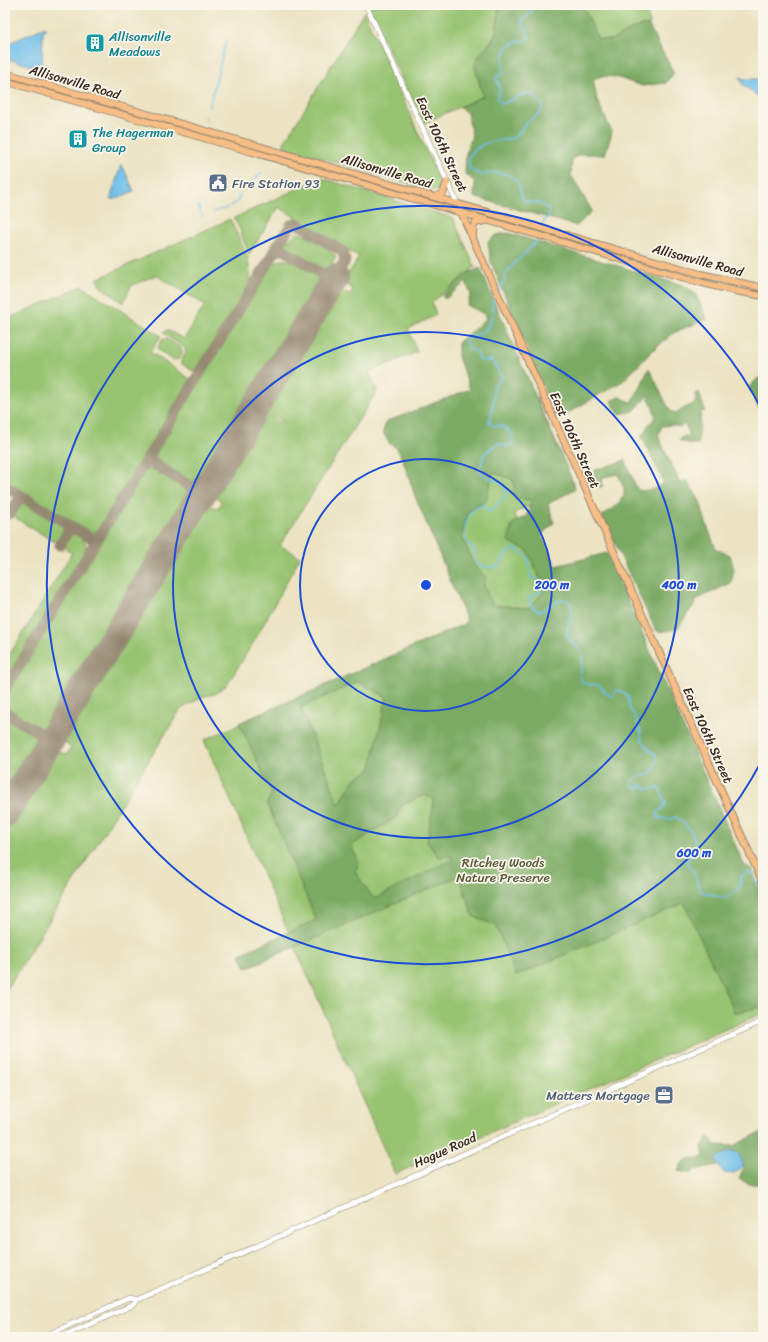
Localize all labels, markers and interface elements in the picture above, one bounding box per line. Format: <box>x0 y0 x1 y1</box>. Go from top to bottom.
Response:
place label: Allisonville Meadows <box>108 25 172 63</box>
building icon: Allisonville Meadows <box>84 32 106 54</box>
street label: Allisonville Road <box>26 58 124 106</box>
street label: East 106th Street <box>410 92 474 196</box>
place label: The Hagerman Group <box>92 121 174 159</box>
building icon: The Hagerman Group <box>67 128 89 150</box>
street label: Allisonville Road <box>338 147 436 195</box>
public building icon: Fire Station 93 <box>207 172 229 194</box>
place label: Fire Station 93 <box>232 172 319 195</box>
street label: Allisonville Road <box>649 237 747 283</box>
street label: East 106th Street <box>543 388 607 492</box>
text: 200 m <box>534 574 570 596</box>
text: 400 m <box>660 574 697 596</box>
centre of rings <box>419 578 433 592</box>
street label: East 106th Street <box>676 683 740 787</box>
text: 600 m <box>676 842 712 864</box>
park label: Ritchey Woods Nature Preserve <box>456 851 550 889</box>
place label: Matters Mortgage <box>546 1084 650 1107</box>
office icon: Matters Mortgage <box>653 1084 675 1106</box>
street label: Hague Road <box>410 1125 481 1174</box>

